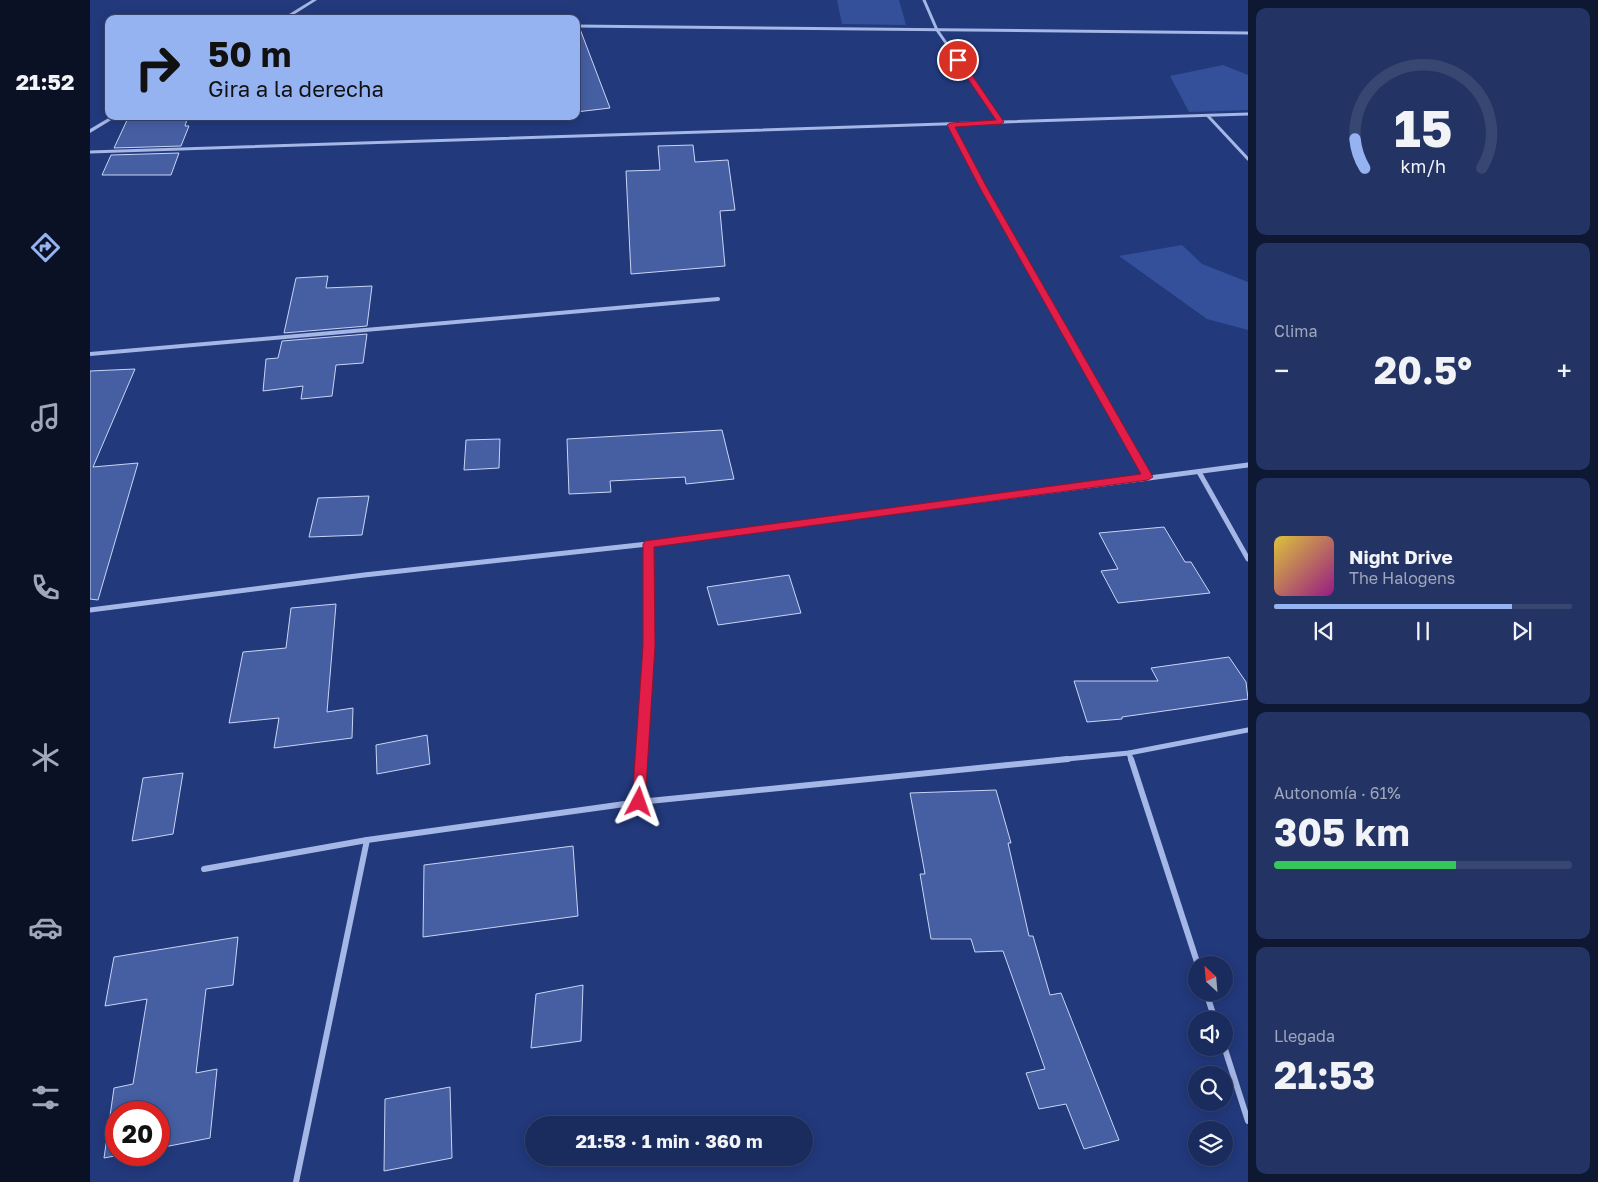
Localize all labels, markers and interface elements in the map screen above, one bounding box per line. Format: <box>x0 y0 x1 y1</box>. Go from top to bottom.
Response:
text: 50 m <box>208 33 291 75</box>
icon: right <box>125 35 190 100</box>
pin <box>937 39 979 81</box>
icon: arrive <box>944 46 972 74</box>
text: 21:52 <box>16 68 74 95</box>
text: Gira a la derecha <box>208 75 384 102</box>
text: 15 <box>1394 96 1452 158</box>
text: km/h <box>1400 155 1446 177</box>
icon: directions <box>28 230 63 265</box>
text: Clima <box>1274 321 1318 341</box>
text: 20.5° <box>1374 347 1472 392</box>
text: − <box>1274 354 1289 387</box>
text: + <box>1557 354 1572 387</box>
icon: music <box>28 400 63 435</box>
text: Night Drive <box>1349 545 1453 568</box>
text: The Halogens <box>1349 568 1455 588</box>
icon: phone <box>28 570 63 605</box>
icon: previous <box>1310 617 1338 645</box>
icon: pause <box>1409 617 1437 645</box>
icon: next <box>1508 617 1536 645</box>
icon: climate <box>28 740 63 775</box>
position arrow <box>612 775 664 827</box>
text: Autonomía · 61% <box>1274 783 1401 803</box>
text: 305 km <box>1274 809 1410 854</box>
icon: car <box>28 910 63 945</box>
north arrow <box>1188 956 1232 1001</box>
map controls <box>1188 956 1233 1166</box>
button: sound <box>1188 1011 1233 1056</box>
text: Llegada <box>1274 1026 1335 1046</box>
text: 21:53 <box>1274 1052 1375 1097</box>
button: search <box>1188 1066 1233 1111</box>
icon: filters <box>28 1080 63 1115</box>
speed limit sign: 20 <box>105 1101 170 1166</box>
button: layers <box>1188 1121 1233 1166</box>
text: 21:53 · 1 min · 360 m <box>575 1129 763 1152</box>

